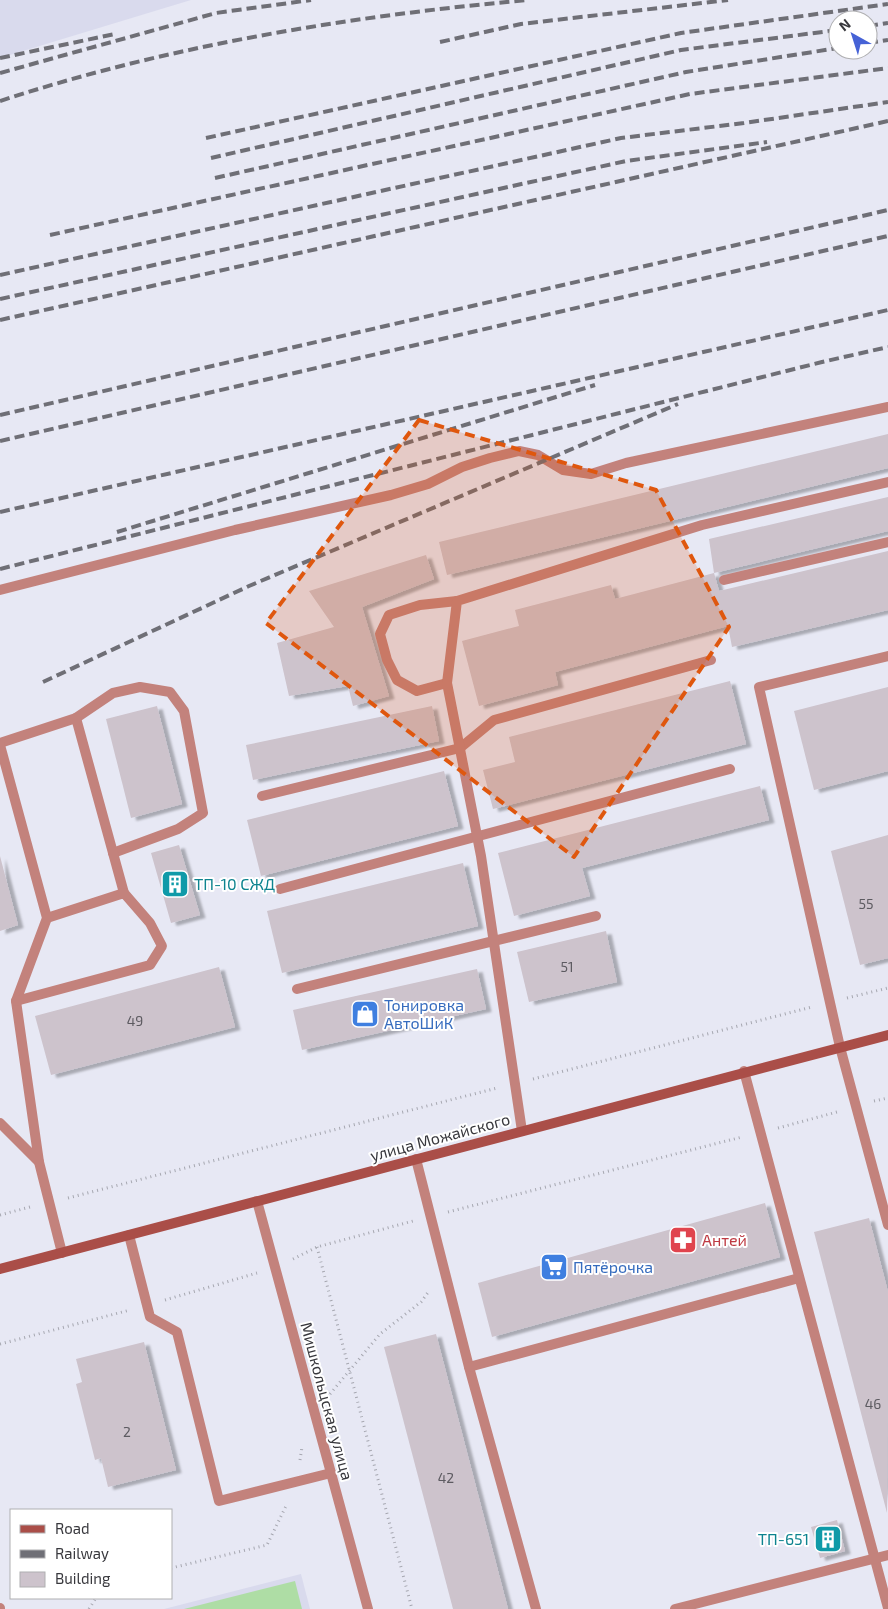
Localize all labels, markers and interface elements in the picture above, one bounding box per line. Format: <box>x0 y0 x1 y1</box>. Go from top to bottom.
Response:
north arrow <box>828 10 878 60</box>
text: N <box>835 15 854 34</box>
building icon: ТП-10 СЖД <box>160 869 190 899</box>
place label: ТП-10 СЖД <box>194 874 275 893</box>
house number: 55 <box>858 895 874 912</box>
house number: 51 <box>560 958 574 975</box>
place label: Тонировка АвтоШиК <box>384 995 464 1032</box>
shop icon: Тонировка АвтоШиК <box>350 999 380 1029</box>
house number: 49 <box>127 1012 143 1029</box>
street label: улица Можайского <box>368 1109 512 1165</box>
pharmacy icon: Антей <box>668 1225 698 1255</box>
place label: Антей <box>702 1230 747 1249</box>
supermarket icon: Пятёрочка <box>539 1252 569 1282</box>
place label: Пятёрочка <box>573 1257 653 1276</box>
street label: Мишкольцская улица <box>296 1320 358 1482</box>
house number: 46 <box>865 1395 881 1412</box>
house number: 2 <box>123 1423 131 1440</box>
house number: 42 <box>438 1469 454 1486</box>
legend <box>10 1509 172 1599</box>
text: Road <box>55 1519 90 1537</box>
building icon: ТП-651 <box>813 1524 843 1554</box>
place label: ТП-651 <box>758 1529 809 1548</box>
text: Railway <box>55 1544 109 1562</box>
text: Building <box>55 1569 111 1587</box>

